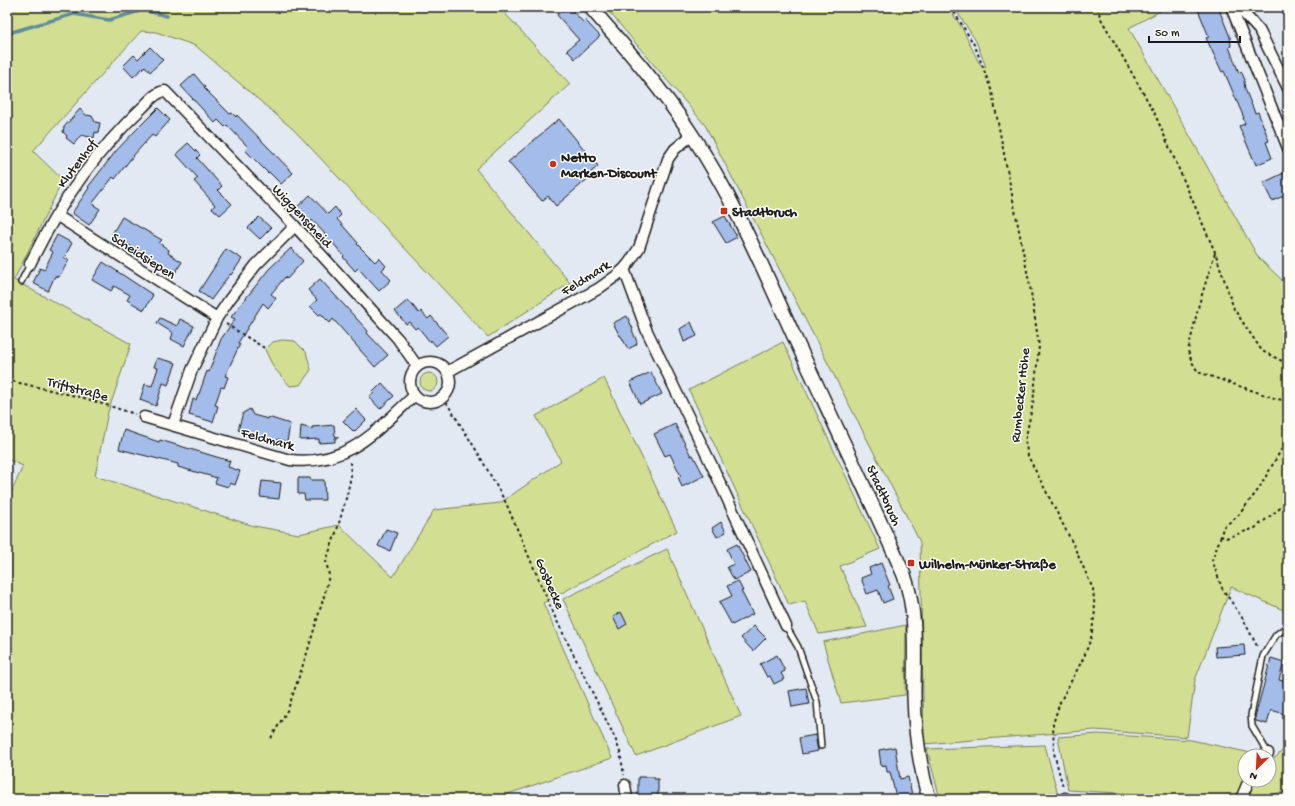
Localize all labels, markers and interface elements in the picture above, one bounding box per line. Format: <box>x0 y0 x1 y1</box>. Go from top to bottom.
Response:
scale bar <box>1149 18 1240 44</box>
text: 50 m <box>1155 27 1180 41</box>
street label: Klutenhof <box>54 136 103 192</box>
place label: Netto Marken-Discount <box>561 150 658 183</box>
marker: Netto Marken-Discount <box>548 159 558 169</box>
street label: Wiggenscheid <box>267 181 336 253</box>
place label: Stadtbruch <box>732 205 798 222</box>
marker: Stadtbruch <box>719 206 729 216</box>
street label: Scheidsiepen <box>107 230 178 284</box>
street label: Feldmark <box>558 257 615 301</box>
street label: Rumbecker Höhe <box>1008 346 1035 443</box>
street label: Triftstraße <box>44 374 111 407</box>
street label: Feldmark <box>238 425 298 456</box>
street label: Stadtbruch <box>861 463 904 530</box>
street label: Gosbecke <box>530 556 568 613</box>
place label: Wilhelm-Münker-Straße <box>918 557 1056 574</box>
marker: Wilhelm-Münker-Straße <box>906 558 916 568</box>
north arrow <box>1237 748 1277 788</box>
text: N <box>1248 768 1259 782</box>

